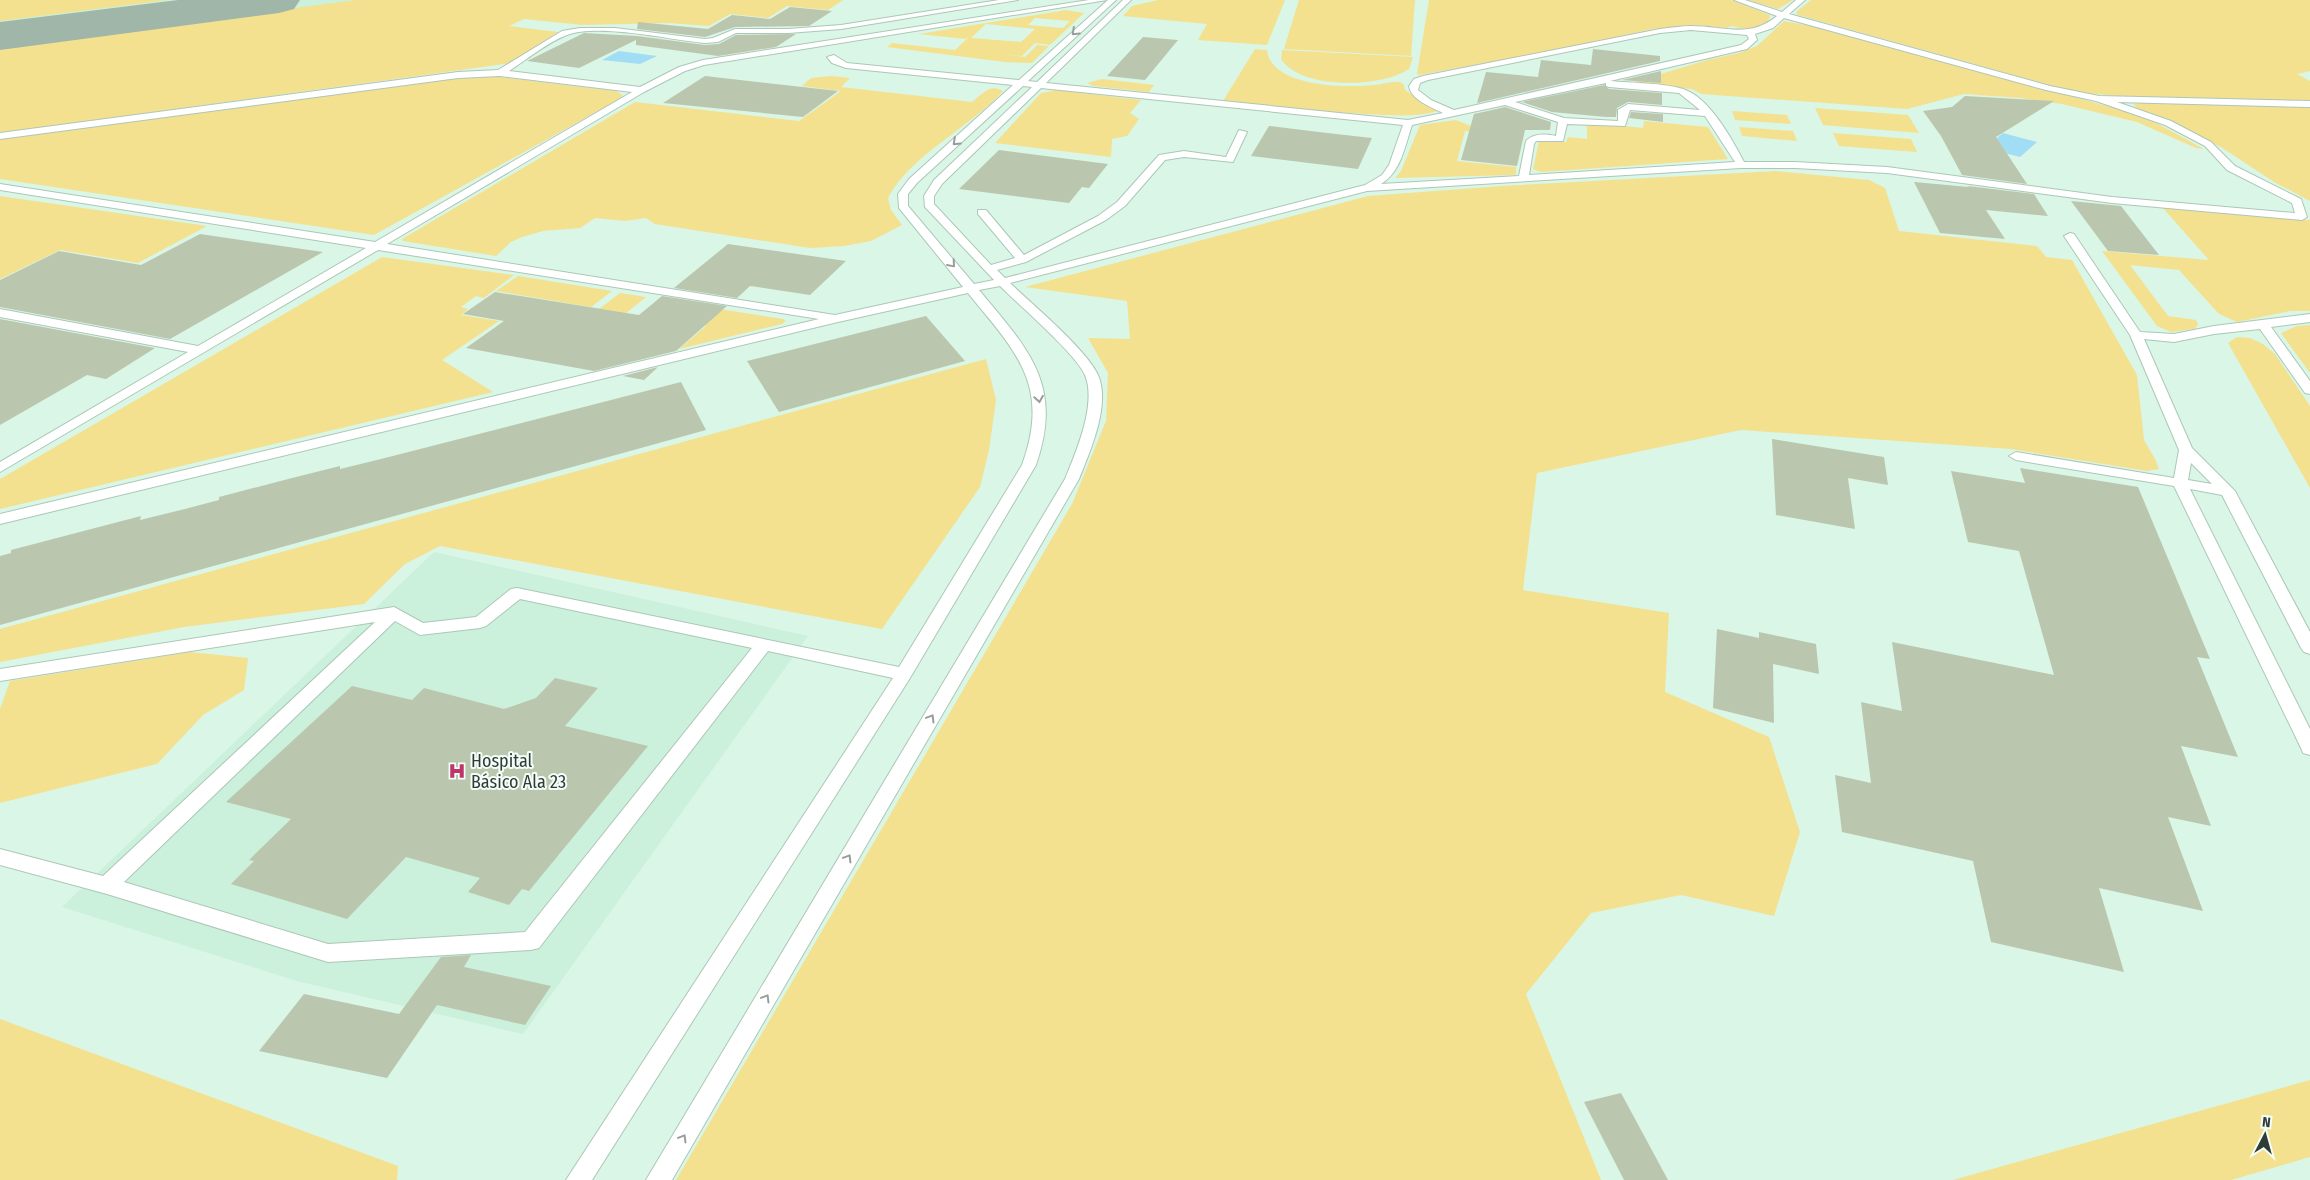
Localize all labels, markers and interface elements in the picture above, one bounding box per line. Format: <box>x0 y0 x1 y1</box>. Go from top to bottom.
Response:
one-way arrow <box>1072 26 1081 35</box>
one-way arrow <box>952 136 961 145</box>
one-way arrow <box>946 259 955 268</box>
one-way arrow <box>1034 394 1044 403</box>
one-way arrow <box>924 715 934 724</box>
place label: Hospital Básico Ala 23 <box>471 750 566 793</box>
hospital icon: Hospital Básico Ala 23 <box>447 761 467 781</box>
one-way arrow <box>842 855 852 864</box>
one-way arrow <box>759 995 769 1004</box>
north arrow <box>2240 1110 2290 1160</box>
text: N <box>2261 1114 2271 1131</box>
one-way arrow <box>677 1134 687 1143</box>

